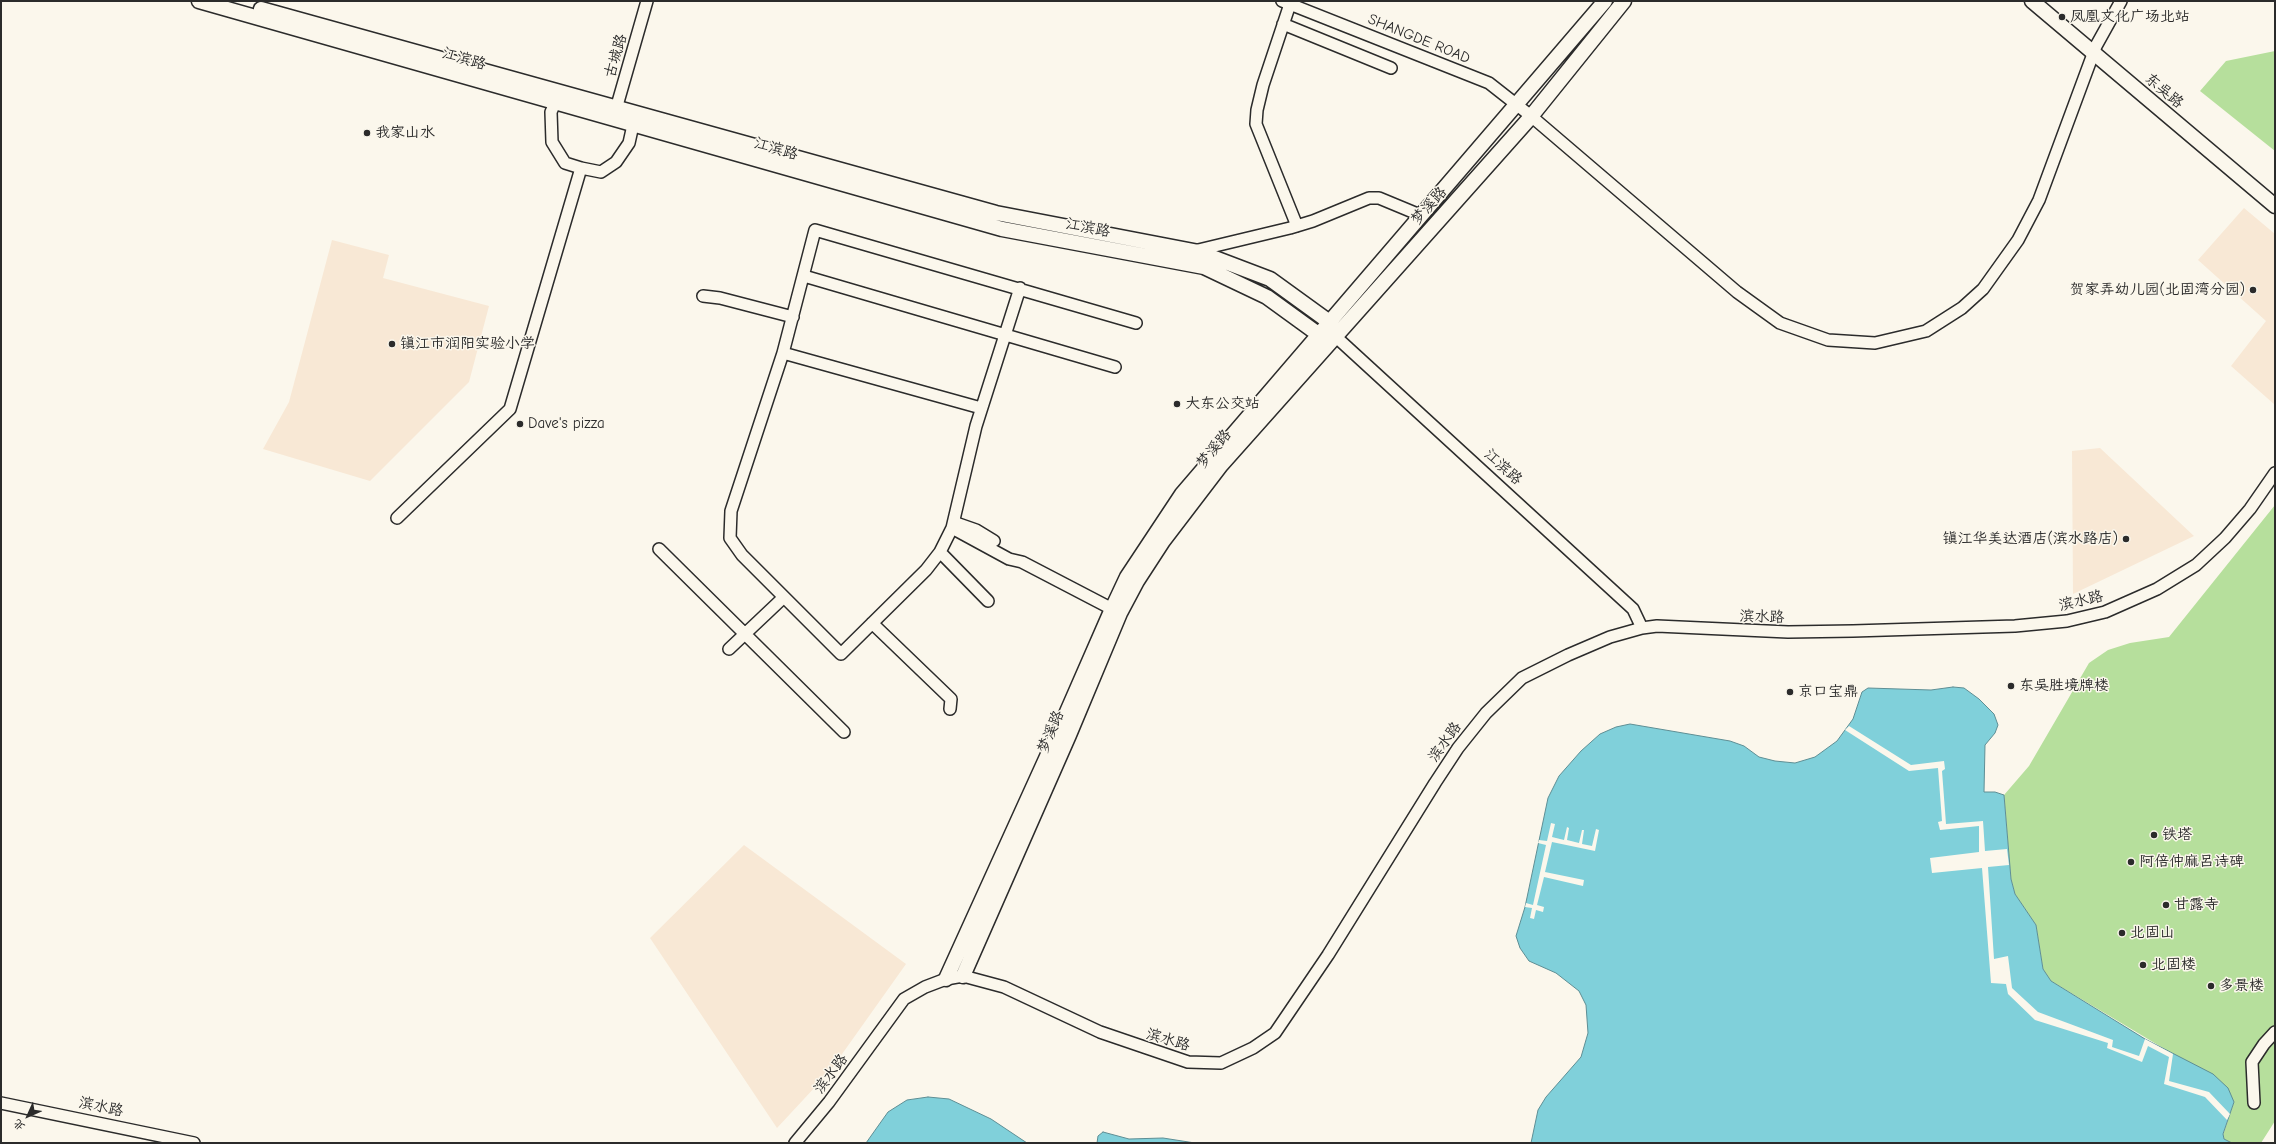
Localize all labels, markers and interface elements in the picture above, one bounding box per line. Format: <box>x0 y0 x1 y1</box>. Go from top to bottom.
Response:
place label: 凤凰文化广场北站 <box>2070 8 2190 26</box>
street label: SHANGDE ROAD <box>1365 10 1473 68</box>
marker: 凤凰文化广场北站 <box>2057 12 2067 22</box>
street label: 古城路 <box>601 32 631 80</box>
street label: 江滨路 <box>440 44 488 74</box>
street label: 东吴路 <box>2141 70 2187 112</box>
place label: 我家山水 <box>375 124 435 142</box>
marker: 我家山水 <box>362 128 372 138</box>
street label: 江滨路 <box>752 134 800 164</box>
street label: 梦溪路 <box>1407 183 1451 229</box>
street label: 江滨路 <box>1064 215 1112 241</box>
place label: 贺家弄幼儿园(北固湾分园) <box>2070 281 2245 299</box>
marker: 贺家弄幼儿园(北固湾分园) <box>2248 285 2258 295</box>
place label: 镇江市润阳实验小学 <box>400 335 535 353</box>
marker: 镇江市润阳实验小学 <box>387 339 397 349</box>
place label: 大东公交站 <box>1185 395 1260 413</box>
marker: 大东公交站 <box>1172 399 1182 409</box>
place label: Dave's pizza <box>528 415 605 433</box>
marker: Dave's pizza <box>515 419 525 429</box>
street label: 梦溪路 <box>1193 426 1235 472</box>
street label: 江滨路 <box>1480 445 1526 489</box>
place label: 镇江华美达酒店(滨水路店) <box>1943 530 2118 548</box>
marker: 镇江华美达酒店(滨水路店) <box>2121 534 2131 544</box>
street label: 滨水路 <box>2057 587 2105 615</box>
street label: 滨水路 <box>1739 607 1785 627</box>
place label: 东吴胜境牌楼 <box>2019 677 2109 695</box>
marker: 东吴胜境牌楼 <box>2006 681 2016 691</box>
place label: 京口宝鼎 <box>1798 683 1858 701</box>
marker: 京口宝鼎 <box>1785 687 1795 697</box>
street label: 梦溪路 <box>1034 708 1068 756</box>
street label: 滨水路 <box>1424 719 1466 765</box>
place label: 铁塔 <box>2162 826 2192 844</box>
marker: 铁塔 <box>2149 830 2159 840</box>
place label: 阿倍仲麻吕诗碑 <box>2139 853 2244 871</box>
marker: 阿倍仲麻吕诗碑 <box>2126 857 2136 867</box>
place label: 甘露寺 <box>2174 896 2219 914</box>
marker: 甘露寺 <box>2161 900 2171 910</box>
place label: 北固山 <box>2130 924 2175 942</box>
marker: 北固山 <box>2117 928 2127 938</box>
place label: 北固楼 <box>2151 956 2196 974</box>
marker: 北固楼 <box>2138 960 2148 970</box>
place label: 多景楼 <box>2219 977 2264 995</box>
marker: 多景楼 <box>2206 981 2216 991</box>
street label: 滨水路 <box>1144 1025 1192 1055</box>
street label: 滨水路 <box>810 1051 852 1097</box>
street label: 滨水路 <box>77 1094 125 1120</box>
north arrow <box>8 1096 48 1136</box>
text: 北 <box>11 1116 28 1133</box>

